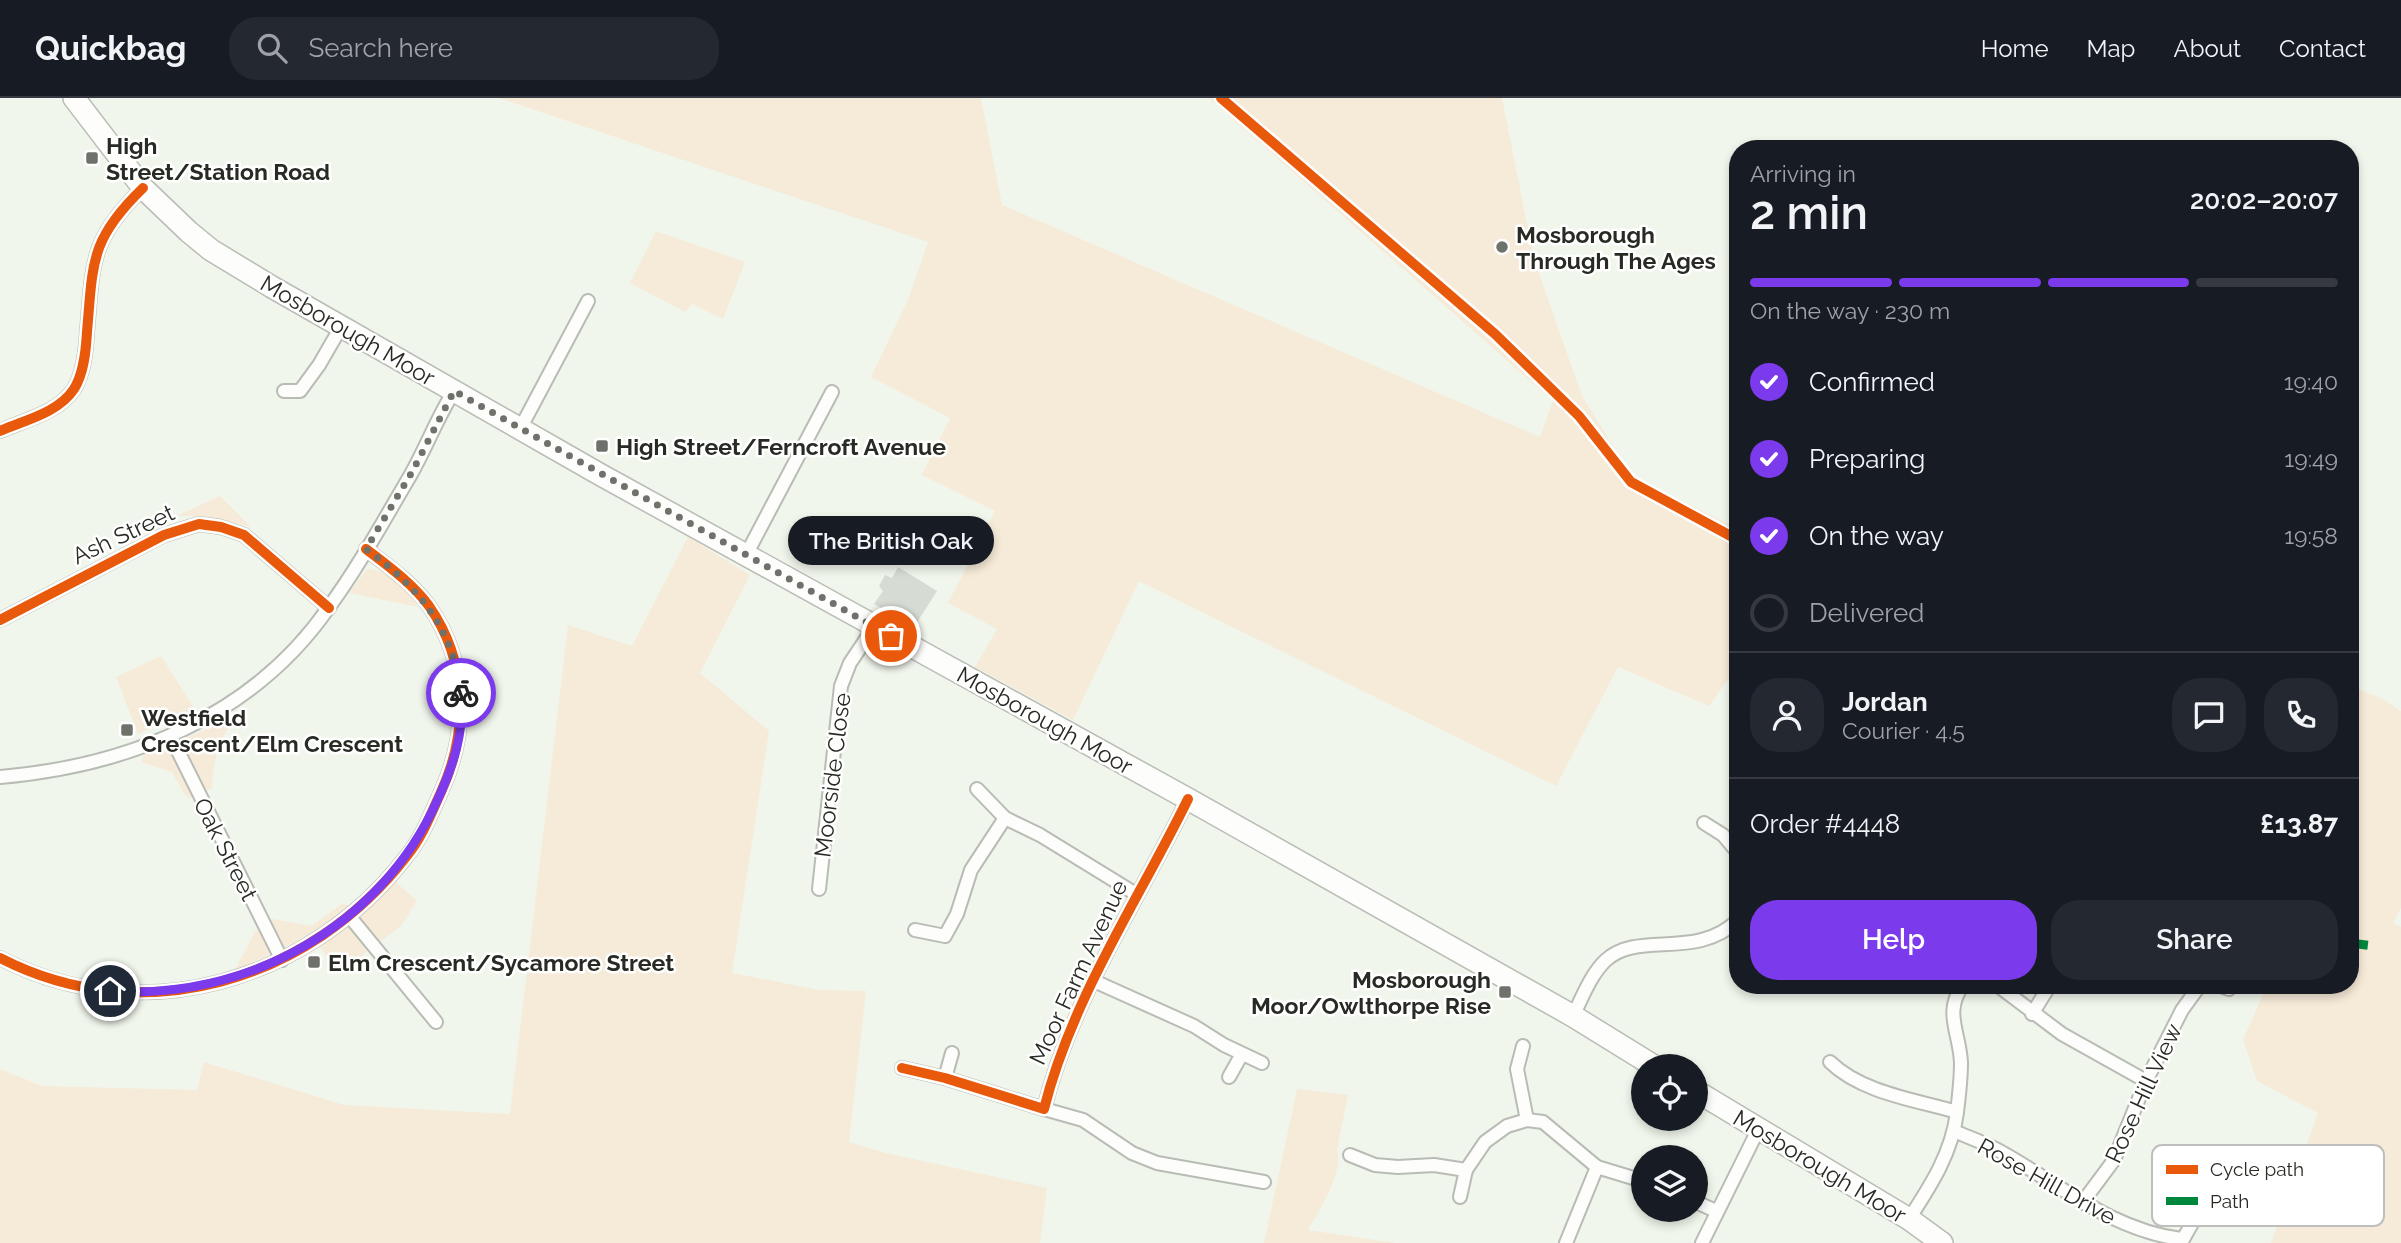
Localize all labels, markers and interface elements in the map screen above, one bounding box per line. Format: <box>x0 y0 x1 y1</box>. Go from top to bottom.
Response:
search box <box>229 17 719 80</box>
text: Quickbag <box>35 29 187 68</box>
icon: search <box>253 29 291 67</box>
text: Search here <box>309 33 453 63</box>
text: Home <box>1981 34 2049 63</box>
text: Map <box>2087 34 2135 63</box>
text: About <box>2173 34 2241 63</box>
text: Contact <box>2279 34 2366 63</box>
place label: High Street/Station Road <box>106 132 330 185</box>
marker: High Street/Station Road <box>84 150 100 166</box>
text: Arriving in <box>1750 160 1856 187</box>
text: 20:02–20:07 <box>2190 185 2338 215</box>
text: 2 min <box>1750 186 1868 240</box>
place label: Mosborough Through The Ages <box>1516 221 1716 274</box>
marker: Mosborough Through The Ages <box>1494 239 1510 255</box>
street label: Mosborough Moor <box>256 269 440 391</box>
text: On the way · 230 m <box>1750 297 1950 324</box>
icon: check <box>1750 363 1788 401</box>
text: Confirmed <box>1809 367 1935 397</box>
text: 19:40 <box>2284 368 2338 395</box>
place label: High Street/Ferncroft Avenue <box>616 433 946 460</box>
marker: High Street/Ferncroft Avenue <box>594 438 610 454</box>
icon: check <box>1750 440 1788 478</box>
text: Preparing <box>1809 444 1925 474</box>
text: 19:49 <box>2284 445 2338 472</box>
street label: Ash Street <box>68 498 179 569</box>
callout: The British Oak <box>788 517 994 566</box>
icon: check <box>1750 517 1788 555</box>
text: On the way <box>1809 521 1944 551</box>
text: 19:58 <box>2284 522 2338 549</box>
text: The British Oak <box>809 527 973 554</box>
text: Delivered <box>1809 598 1924 628</box>
pin <box>861 606 921 666</box>
icon: bag <box>872 617 910 655</box>
courier <box>426 658 496 728</box>
street label: Mosborough Moor <box>952 661 1138 779</box>
icon: bike <box>442 674 480 712</box>
button: person <box>1750 678 1824 752</box>
button: chat <box>2172 678 2246 752</box>
button: phone <box>2264 678 2338 752</box>
text: Jordan <box>1842 687 1928 717</box>
street label: Moorside Close <box>809 691 855 859</box>
place label: Westfield Crescent/Elm Crescent <box>141 704 403 757</box>
text: Courier · 4.5 <box>1842 717 1965 744</box>
marker: Westfield Crescent/Elm Crescent <box>119 722 135 738</box>
street label: Oak Street <box>189 793 263 905</box>
text: Order #4448 <box>1750 809 1900 839</box>
text: £13.87 <box>2260 809 2338 839</box>
street label: Moor Farm Avenue <box>1023 875 1133 1069</box>
button: Help <box>1750 900 2037 980</box>
button: Share <box>2051 900 2338 980</box>
place label: Elm Crescent/Sycamore Street <box>328 949 674 976</box>
marker: Elm Crescent/Sycamore Street <box>306 954 322 970</box>
pin <box>80 961 140 1021</box>
place label: Mosborough Moor/Owlthorpe Rise <box>1251 966 1491 1019</box>
icon: home <box>91 972 129 1010</box>
marker: Mosborough Moor/Owlthorpe Rise <box>1497 984 1513 1000</box>
street label: Rose Hill View <box>2099 1019 2187 1167</box>
map controls <box>1631 1054 1708 1222</box>
button: locate <box>1631 1054 1708 1131</box>
street label: Mosborough Moor <box>1729 1104 1911 1228</box>
street label: Rose Hill Drive <box>1973 1132 2121 1230</box>
button: layers <box>1631 1145 1708 1222</box>
legend <box>2152 1145 2384 1226</box>
text: Cycle path <box>2210 1158 2304 1180</box>
text: Path <box>2210 1190 2249 1212</box>

